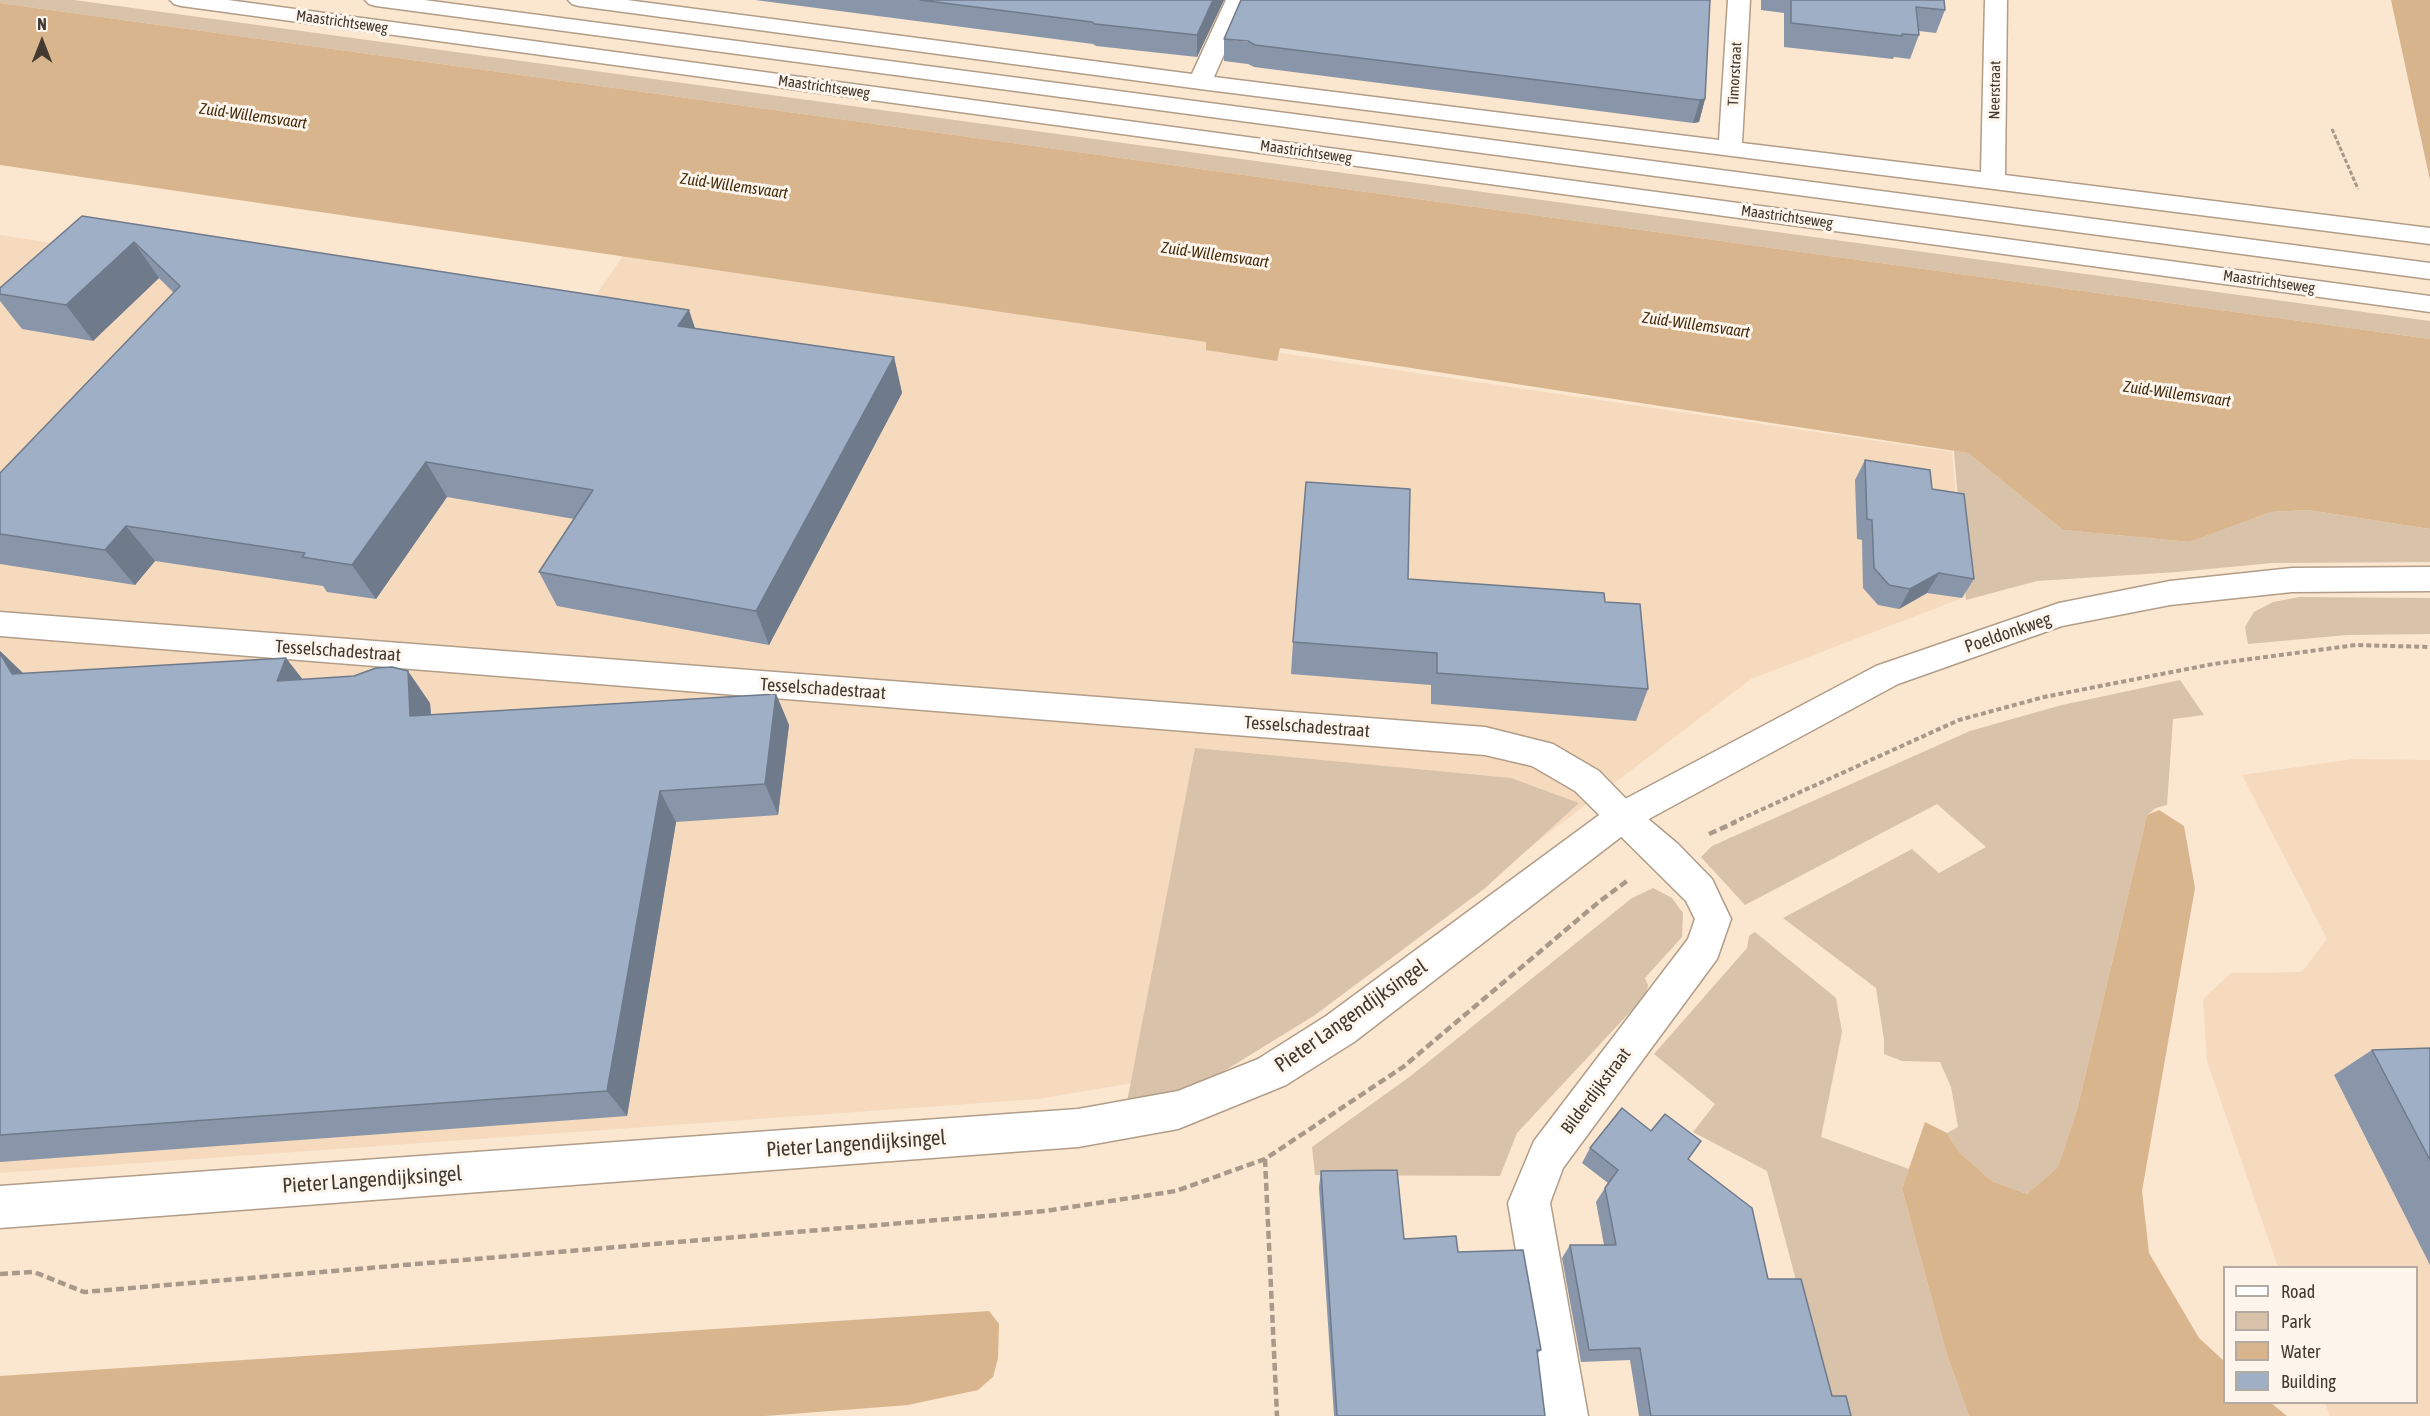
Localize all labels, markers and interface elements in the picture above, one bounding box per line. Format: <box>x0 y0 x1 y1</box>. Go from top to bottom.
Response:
street label: Maastrichtseweg <box>295 7 389 37</box>
north arrow <box>12 12 72 72</box>
text: N <box>37 15 47 33</box>
street label: Timorstraat <box>1724 42 1746 106</box>
street label: Neerstraat <box>1985 60 2005 120</box>
street label: Maastrichtseweg <box>777 72 871 102</box>
water label: Zuid-Willemsvaart <box>198 99 308 133</box>
street label: Maastrichtseweg <box>1259 137 1353 167</box>
water label: Zuid-Willemsvaart <box>679 169 789 203</box>
street label: Maastrichtseweg <box>1740 202 1834 232</box>
water label: Zuid-Willemsvaart <box>1160 238 1270 272</box>
street label: Maastrichtseweg <box>2222 267 2316 297</box>
water label: Zuid-Willemsvaart <box>1641 308 1751 342</box>
water label: Zuid-Willemsvaart <box>2122 377 2232 411</box>
street label: Poeldonkweg <box>1962 608 2054 658</box>
street label: Tesselschadestraat <box>274 636 402 666</box>
street label: Tesselschadestraat <box>759 674 887 704</box>
street label: Tesselschadestraat <box>1243 712 1371 742</box>
street label: Pieter Langendijksingel <box>1270 954 1432 1078</box>
street label: Bilderdijkstraat <box>1557 1044 1635 1138</box>
street label: Pieter Langendijksingel <box>765 1125 947 1163</box>
street label: Pieter Langendijksingel <box>281 1161 463 1199</box>
legend <box>2223 1266 2418 1404</box>
text: Road <box>2281 1281 2315 1302</box>
text: Park <box>2281 1311 2311 1332</box>
text: Water <box>2281 1341 2320 1362</box>
text: Building <box>2281 1371 2336 1392</box>

